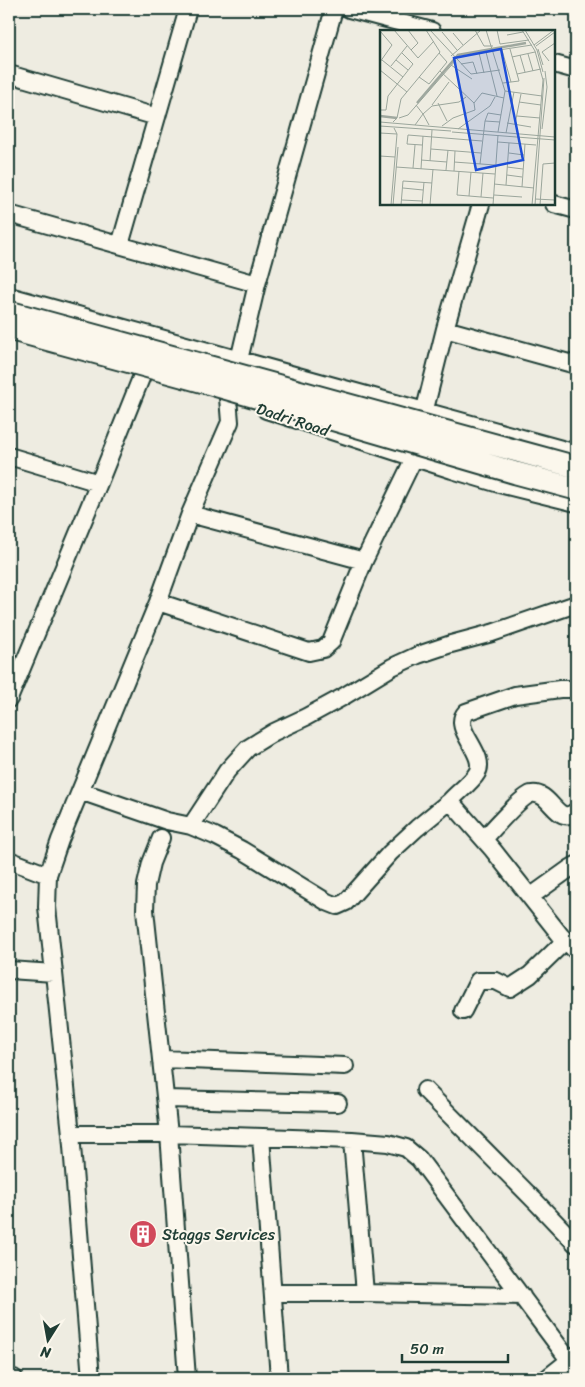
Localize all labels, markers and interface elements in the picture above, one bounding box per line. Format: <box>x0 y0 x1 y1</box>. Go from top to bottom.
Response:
inset map <box>380 30 555 205</box>
street label: Dadri Road <box>253 394 335 445</box>
building icon: Staggs Services <box>128 1219 158 1249</box>
place label: Staggs Services <box>162 1220 276 1249</box>
north arrow <box>22 1314 72 1364</box>
scale bar <box>402 1332 509 1364</box>
text: 50 m <box>410 1336 445 1362</box>
text: N <box>38 1339 54 1366</box>

